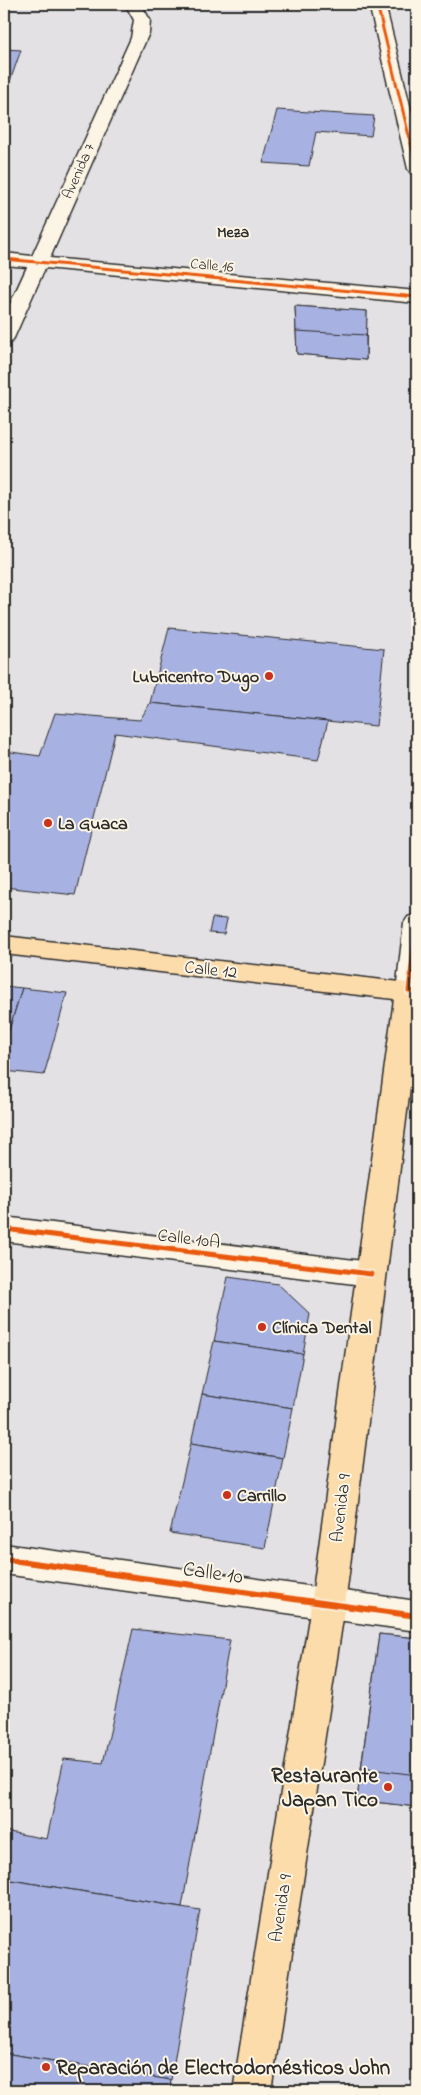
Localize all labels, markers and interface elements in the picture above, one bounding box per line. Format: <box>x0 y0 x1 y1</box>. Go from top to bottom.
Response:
street label: Avenida 7 <box>57 140 101 203</box>
district label: Meza <box>217 221 249 245</box>
street label: Calle 16 <box>189 253 235 279</box>
place label: Lubricentro Dugo <box>132 665 259 692</box>
marker: Lubricentro Dugo <box>263 670 275 682</box>
place label: La Guaca <box>58 812 128 838</box>
marker: La Guaca <box>42 817 54 829</box>
street label: Calle 12 <box>183 955 238 987</box>
street label: Calle 10A <box>156 1223 222 1257</box>
place label: Clínica Dental <box>272 1316 371 1342</box>
marker: Clínica Dental <box>256 1321 268 1333</box>
street label: Avenida 9 <box>325 1472 359 1544</box>
place label: Carrillo <box>237 1484 286 1510</box>
marker: Carrillo <box>221 1489 233 1501</box>
street label: Calle 10 <box>181 1555 245 1593</box>
place label: Restaurante Japan Tico <box>271 1762 379 1816</box>
marker: Restaurante Japan Tico <box>382 1781 394 1793</box>
street label: Avenida 9 <box>264 1872 300 1944</box>
place label: Reparación de Electrodomésticos John <box>56 2054 390 2084</box>
marker: Reparación de Electrodomésticos John <box>40 2061 52 2073</box>

